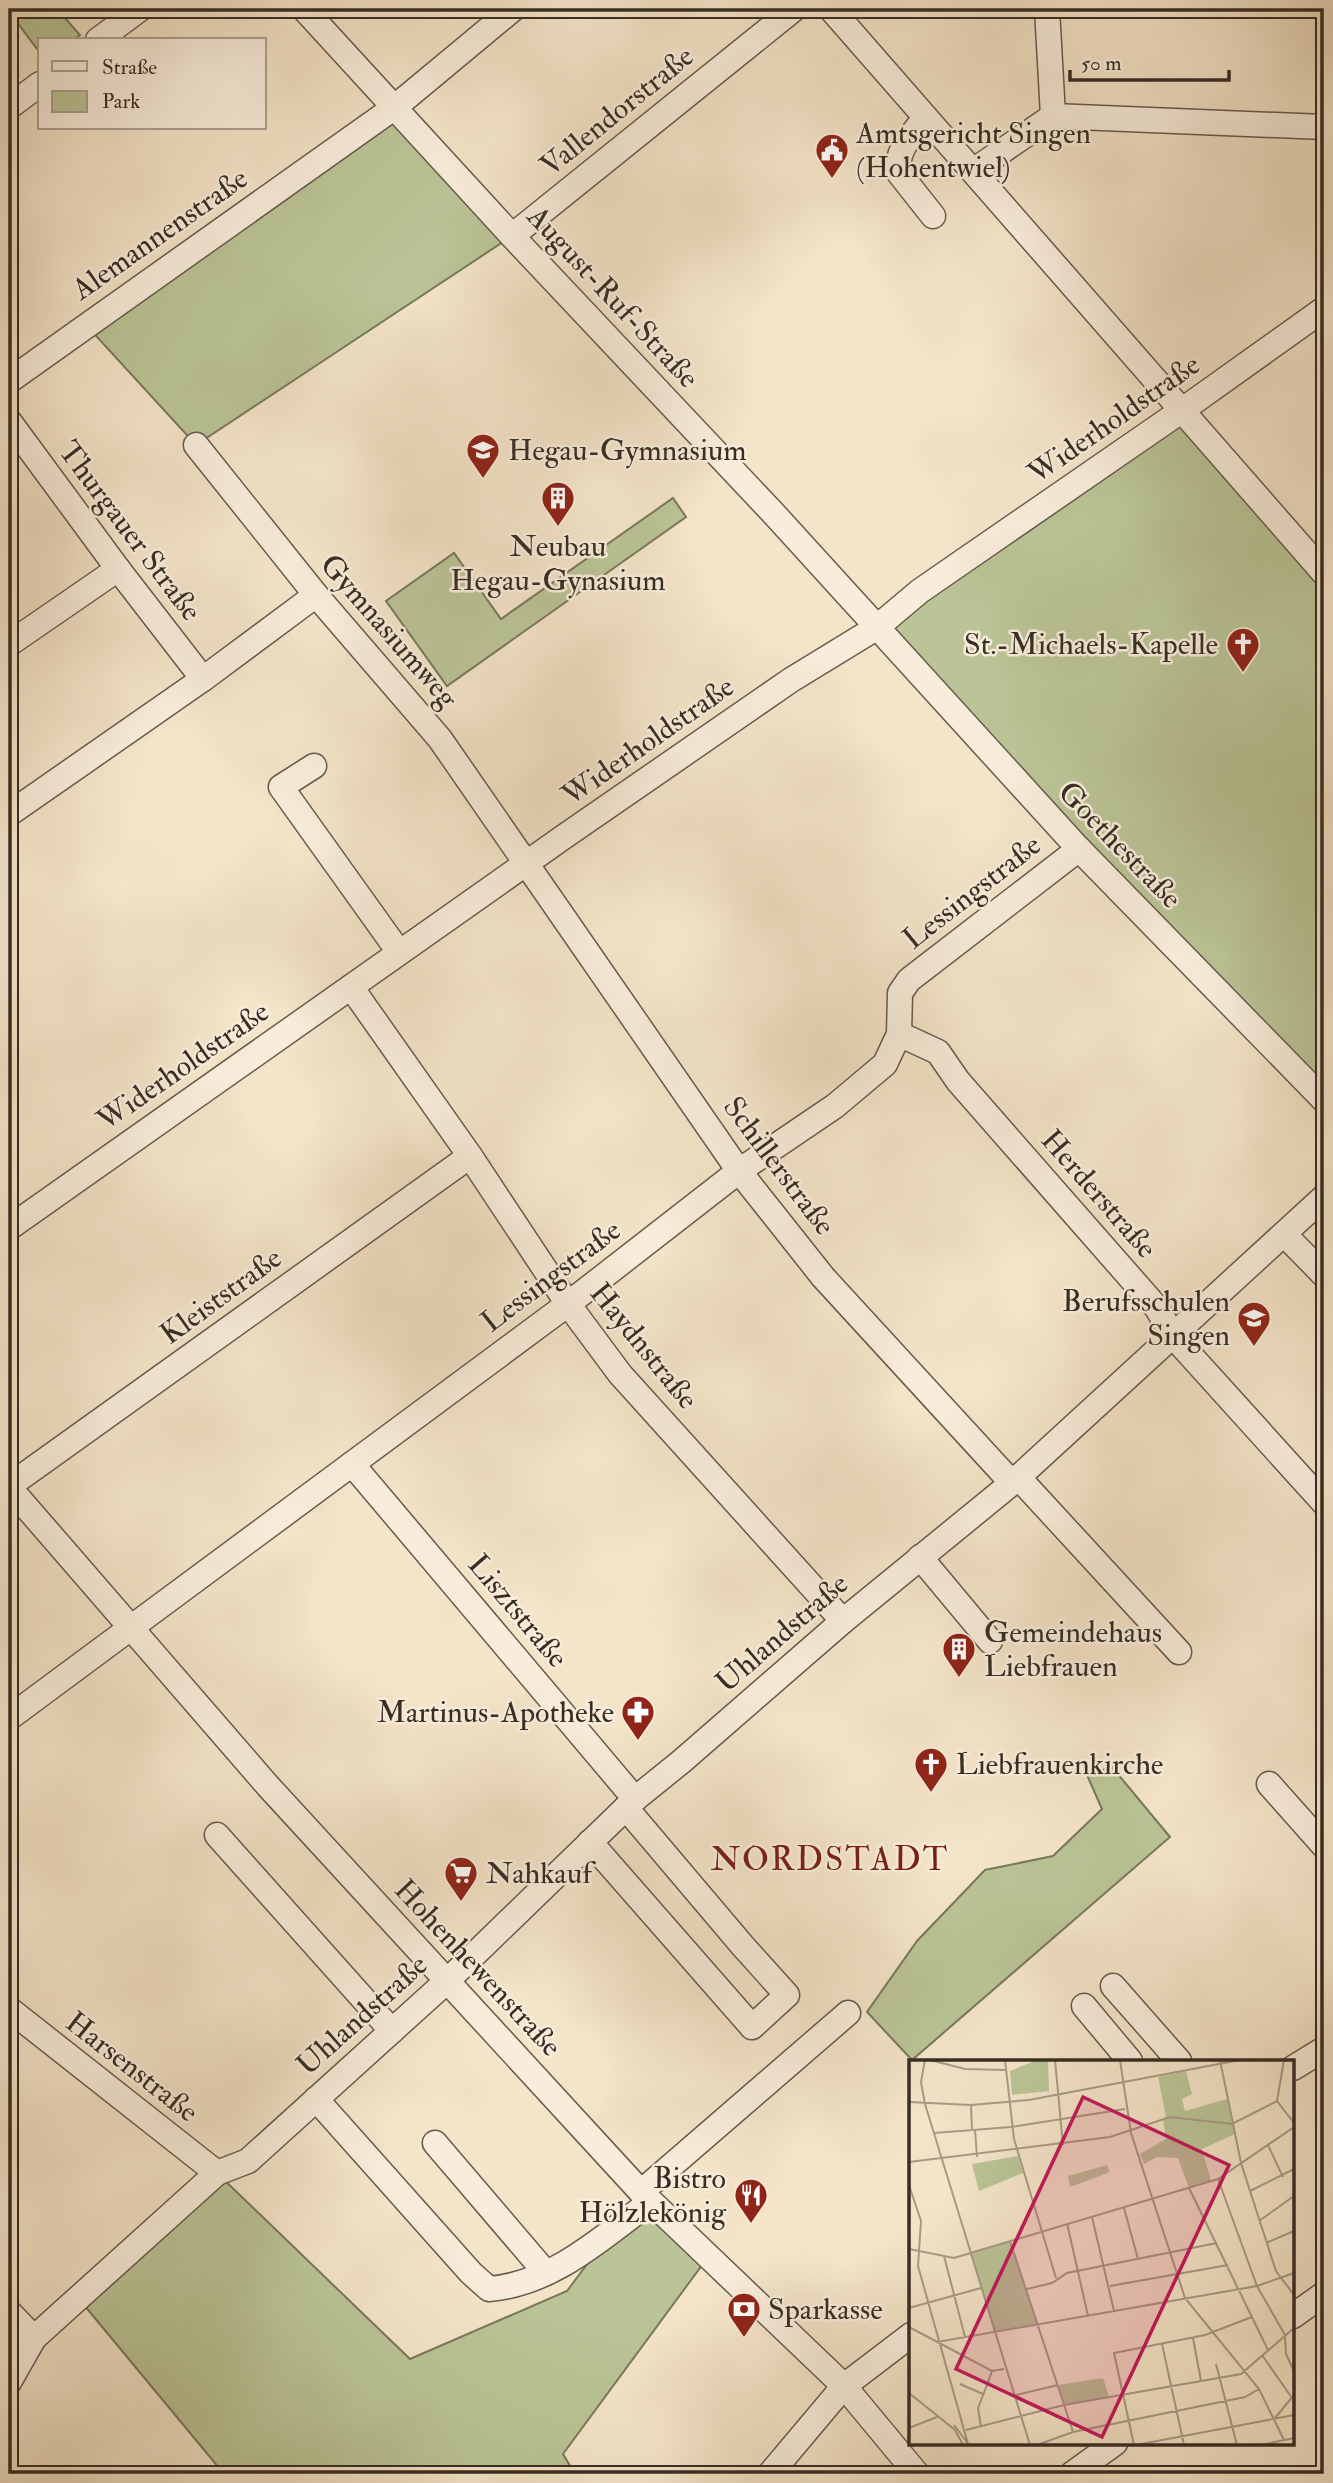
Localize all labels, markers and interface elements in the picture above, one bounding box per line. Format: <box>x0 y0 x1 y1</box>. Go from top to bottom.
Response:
legend <box>38 38 266 130</box>
street label: Vallendorstraße <box>533 38 701 184</box>
scale bar <box>1070 38 1230 82</box>
text: 50 m <box>1081 50 1122 77</box>
text: Straße <box>102 54 157 81</box>
text: Park <box>102 88 140 115</box>
place label: Amtsgericht Singen (Hohentwiel) <box>855 115 1091 186</box>
public building icon: Amtsgericht Singen (Hohentwiel) <box>813 131 851 180</box>
street label: Alemannenstraße <box>64 160 255 309</box>
street label: August-Ruf-Straße <box>518 198 707 396</box>
street label: Widerholdstraße <box>1020 346 1207 492</box>
school or university icon: Hegau-Gymnasium <box>464 431 502 480</box>
place label: Hegau-Gymnasium <box>508 432 747 469</box>
street label: Thurgauer Straße <box>50 434 210 628</box>
building icon: Neubau Hegau-Gynasium <box>539 479 577 528</box>
place label: Neubau Hegau-Gynasium <box>450 528 666 599</box>
street label: Gymnasiumweg <box>312 547 467 716</box>
church icon: St.-Michaels-Kapelle <box>1224 625 1262 674</box>
place label: St.-Michaels-Kapelle <box>964 626 1218 663</box>
street label: Widerholdstraße <box>554 668 741 814</box>
street label: Goethestraße <box>1050 774 1190 916</box>
street label: Lessingstraße <box>895 827 1049 957</box>
street label: Widerholdstraße <box>89 993 276 1139</box>
street label: Schillerstraße <box>715 1089 843 1243</box>
street label: Herderstraße <box>1033 1122 1165 1266</box>
street label: Lessingstraße <box>474 1211 628 1341</box>
street label: Kleiststraße <box>153 1239 289 1353</box>
street label: Haydnstraße <box>582 1275 706 1417</box>
place label: Berufsschulen Singen <box>1062 1283 1230 1354</box>
school or university icon: Berufsschulen Singen <box>1235 1299 1273 1348</box>
street label: Lisztstraße <box>460 1547 576 1675</box>
street label: Uhlandstraße <box>708 1565 856 1701</box>
place label: Gemeindehaus Liebfrauen <box>984 1614 1162 1685</box>
building icon: Gemeindehaus Liebfrauen <box>940 1630 978 1679</box>
pharmacy icon: Martinus-Apotheke <box>619 1693 657 1742</box>
place label: Martinus-Apotheke <box>377 1694 614 1731</box>
church icon: Liebfrauenkirche <box>912 1745 950 1794</box>
place label: Liebfrauenkirche <box>956 1746 1163 1783</box>
district label: NORDSTADT <box>711 1839 949 1880</box>
supermarket icon: Nahkauf <box>442 1854 480 1903</box>
place label: Nahkauf <box>486 1855 596 1892</box>
street label: Hohenhewenstraße <box>386 1872 570 2064</box>
street label: Uhlandstraße <box>289 1947 435 2083</box>
street label: Harsenstraße <box>58 2004 206 2130</box>
inset map <box>909 2060 1294 2444</box>
place label: Bistro Hölzlekönig <box>579 2160 727 2231</box>
restaurant icon: Bistro Hölzlekönig <box>732 2176 770 2225</box>
bank icon: Sparkasse <box>725 2290 763 2339</box>
place label: Sparkasse <box>768 2291 883 2328</box>

